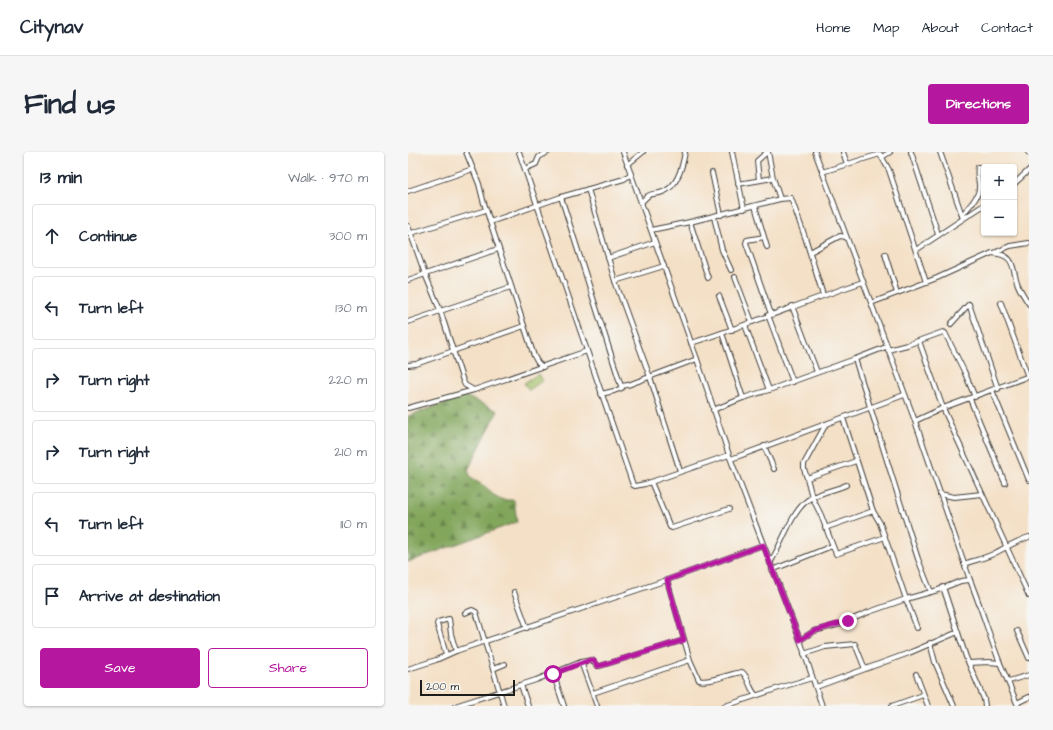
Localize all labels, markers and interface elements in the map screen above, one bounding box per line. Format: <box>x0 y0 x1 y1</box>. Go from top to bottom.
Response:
text: Citynav <box>20 14 83 41</box>
text: Home <box>816 18 851 38</box>
text: Map <box>873 18 899 38</box>
text: About <box>921 18 959 38</box>
text: Contact <box>981 18 1033 38</box>
button: Directions <box>928 84 1029 124</box>
text: Find us <box>24 85 115 124</box>
map controls <box>981 164 1017 236</box>
button: + <box>981 164 1017 200</box>
text: 13 min <box>40 166 82 190</box>
text: Walk · 970 m <box>288 169 368 187</box>
button: − <box>981 200 1017 236</box>
icon: ahead <box>41 225 63 247</box>
text: Continue <box>79 226 137 247</box>
text: 300 m <box>329 227 367 245</box>
icon: left <box>41 297 63 319</box>
text: Turn left <box>79 298 143 319</box>
text: 130 m <box>335 299 367 317</box>
icon: right <box>41 369 63 391</box>
text: Turn right <box>79 370 150 391</box>
text: 220 m <box>329 371 367 389</box>
icon: right <box>41 441 63 463</box>
text: Turn right <box>79 442 150 463</box>
text: 210 m <box>334 443 367 461</box>
icon: left <box>41 513 63 535</box>
text: Turn left <box>79 514 143 535</box>
text: 110 m <box>340 515 367 533</box>
icon: arrive <box>41 585 63 607</box>
text: Arrive at destination <box>79 586 220 607</box>
route end <box>839 612 857 630</box>
button: Save <box>40 648 200 688</box>
button: Share <box>208 648 368 688</box>
route start <box>544 665 562 683</box>
scale bar <box>420 678 515 697</box>
text: 200 m <box>426 679 459 694</box>

